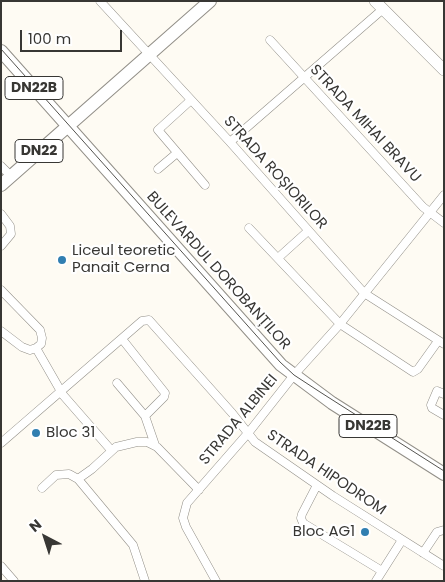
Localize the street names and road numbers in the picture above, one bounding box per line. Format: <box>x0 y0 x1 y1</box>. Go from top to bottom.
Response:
street label: STRADA MIHAI BRAVU <box>306 61 424 187</box>
road number: DN22B <box>5 76 63 100</box>
street label: STRADA ROȘIORILOR <box>219 113 331 233</box>
road number: DN22 <box>15 140 63 162</box>
street label: BULEVARDUL DOROBANȚILOR <box>142 188 294 354</box>
street label: STRADA ALBINEI <box>196 371 282 469</box>
road number: DN22B <box>339 414 397 438</box>
street label: STRADA HIPODROM <box>263 426 389 520</box>

